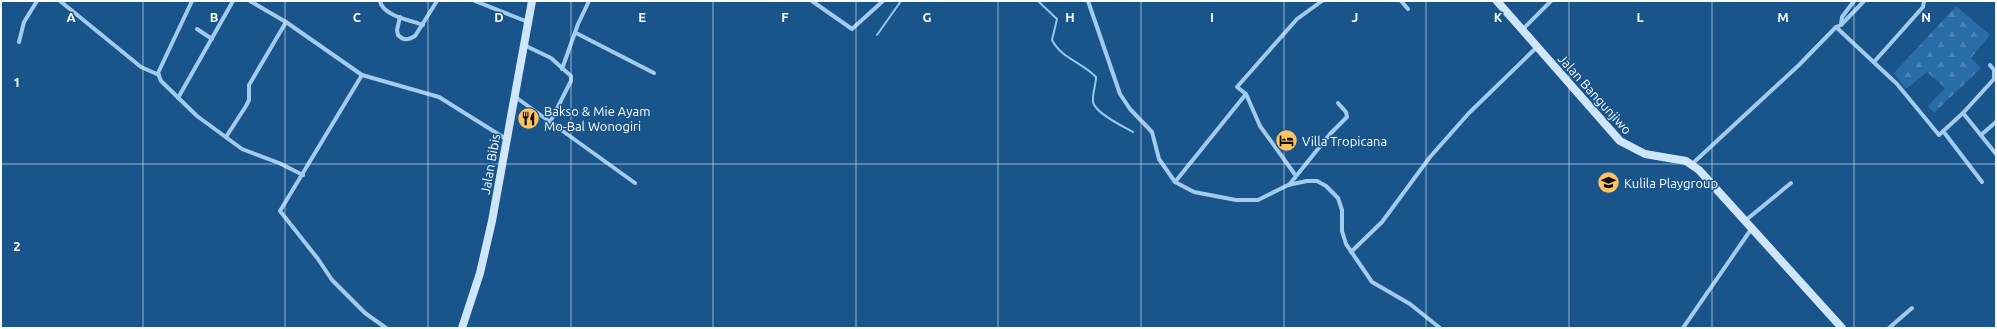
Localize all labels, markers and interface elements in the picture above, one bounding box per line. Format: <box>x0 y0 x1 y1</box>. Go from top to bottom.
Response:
text: A <box>66 10 76 24</box>
text: B <box>210 10 219 24</box>
text: C <box>353 10 362 24</box>
text: D <box>494 10 504 24</box>
text: E <box>638 10 646 24</box>
text: F <box>781 10 789 24</box>
text: G <box>923 10 932 24</box>
text: H <box>1065 10 1075 24</box>
text: I <box>1210 10 1214 24</box>
text: J <box>1352 10 1358 24</box>
text: K <box>1494 10 1503 24</box>
text: L <box>1636 10 1644 24</box>
text: M <box>1777 10 1789 24</box>
text: N <box>1921 10 1931 24</box>
street label: Jalan Bangunjiwo <box>1556 51 1634 137</box>
text: 1 <box>13 75 21 89</box>
place label: Bakso & Mie Ayam Mo-Bal Wonogiri <box>544 104 650 133</box>
restaurant icon: Bakso & Mie Ayam Mo-Bal Wonogiri <box>516 105 542 131</box>
hotel icon: Villa Tropicana <box>1274 128 1300 154</box>
street label: Jalan Bibis <box>478 132 502 195</box>
place label: Villa Tropicana <box>1302 134 1387 148</box>
school or university icon: Kulila Playgroup <box>1596 170 1622 196</box>
place label: Kulila Playgroup <box>1624 176 1718 190</box>
text: 2 <box>13 239 21 253</box>

